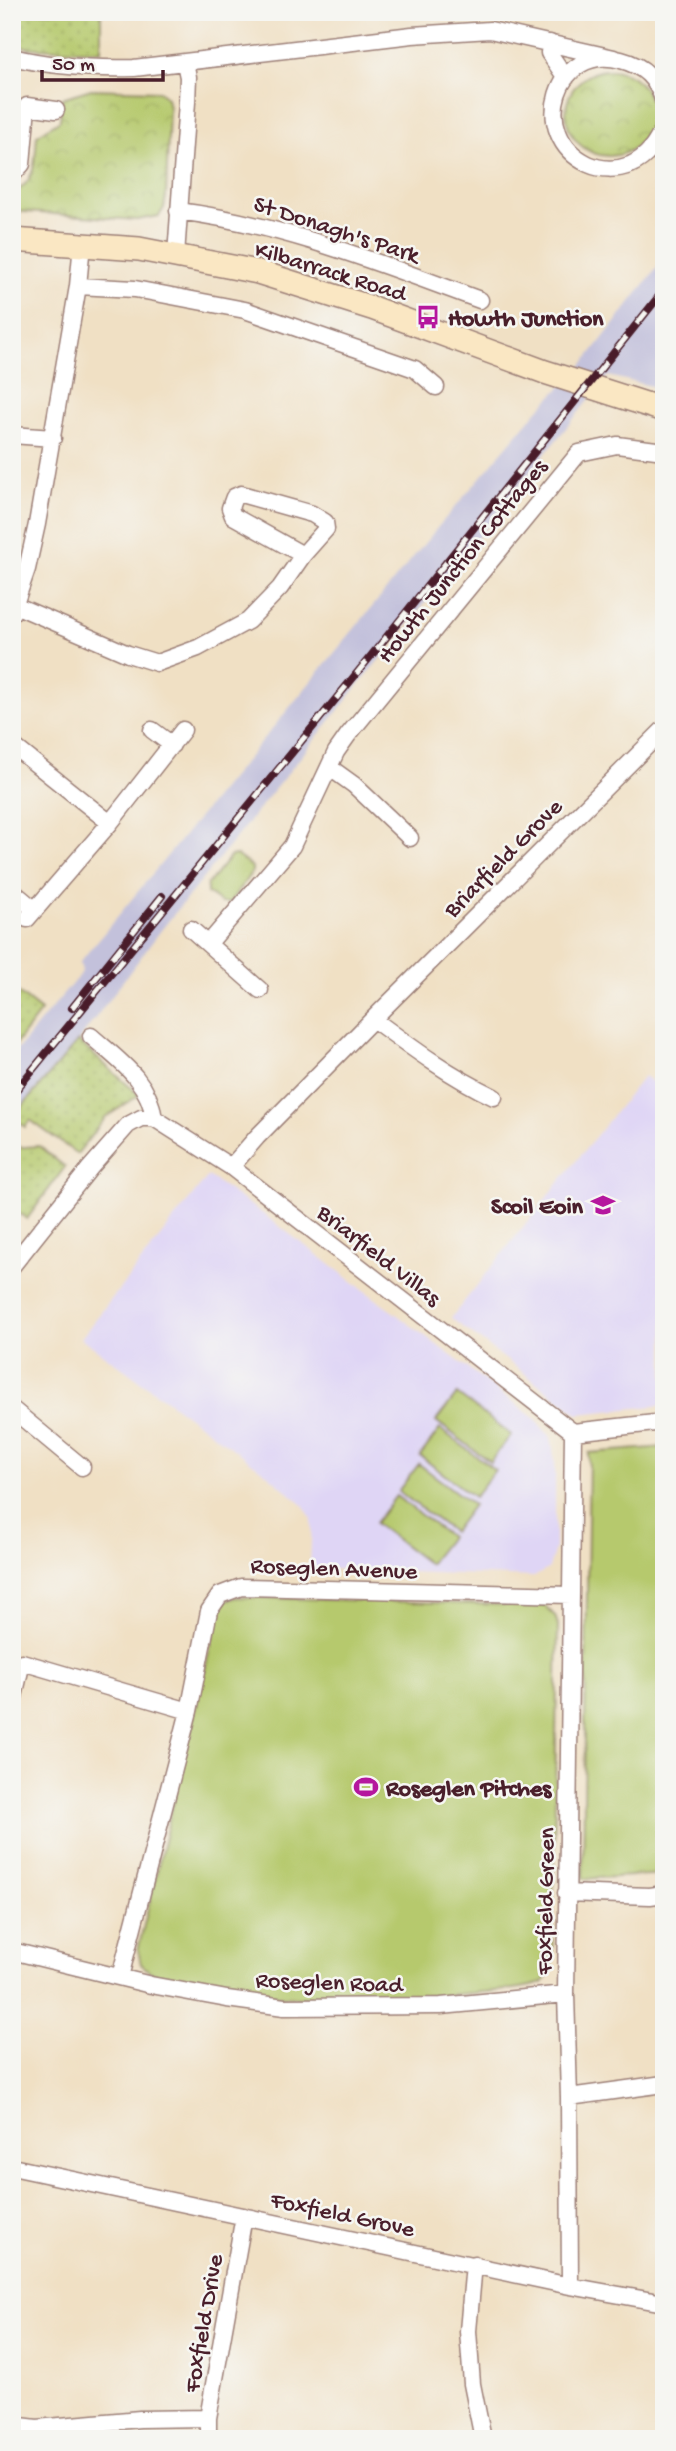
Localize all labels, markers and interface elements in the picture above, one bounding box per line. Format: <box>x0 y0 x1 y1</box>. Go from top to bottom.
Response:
scale bar <box>42 38 163 82</box>
text: 50 m <box>52 54 95 79</box>
street label: St Donagh's Park <box>249 191 425 272</box>
street label: Kilbarrack Road <box>251 237 411 311</box>
bus stop icon: Howth Junction <box>414 303 442 331</box>
place label: Howth Junction <box>448 306 604 335</box>
street label: Howth Junction Cottages <box>372 453 556 670</box>
street label: Briarfield Grove <box>438 793 571 926</box>
school or university icon: Scoil Eoin <box>589 1191 617 1219</box>
place label: Scoil Eoin <box>491 1194 584 1223</box>
street label: Briarfield Villas <box>309 1199 446 1315</box>
street label: Roseglen Avenue <box>250 1553 418 1588</box>
sports icon: Roseglen Pitches <box>352 1773 380 1801</box>
place label: Roseglen Pitches <box>385 1776 552 1805</box>
street label: Foxfield Green <box>532 1827 563 1976</box>
street label: Roseglen Road <box>255 1967 405 2002</box>
street label: Foxfield Grove <box>267 2187 417 2246</box>
street label: Foxfield Drive <box>179 2252 232 2396</box>

